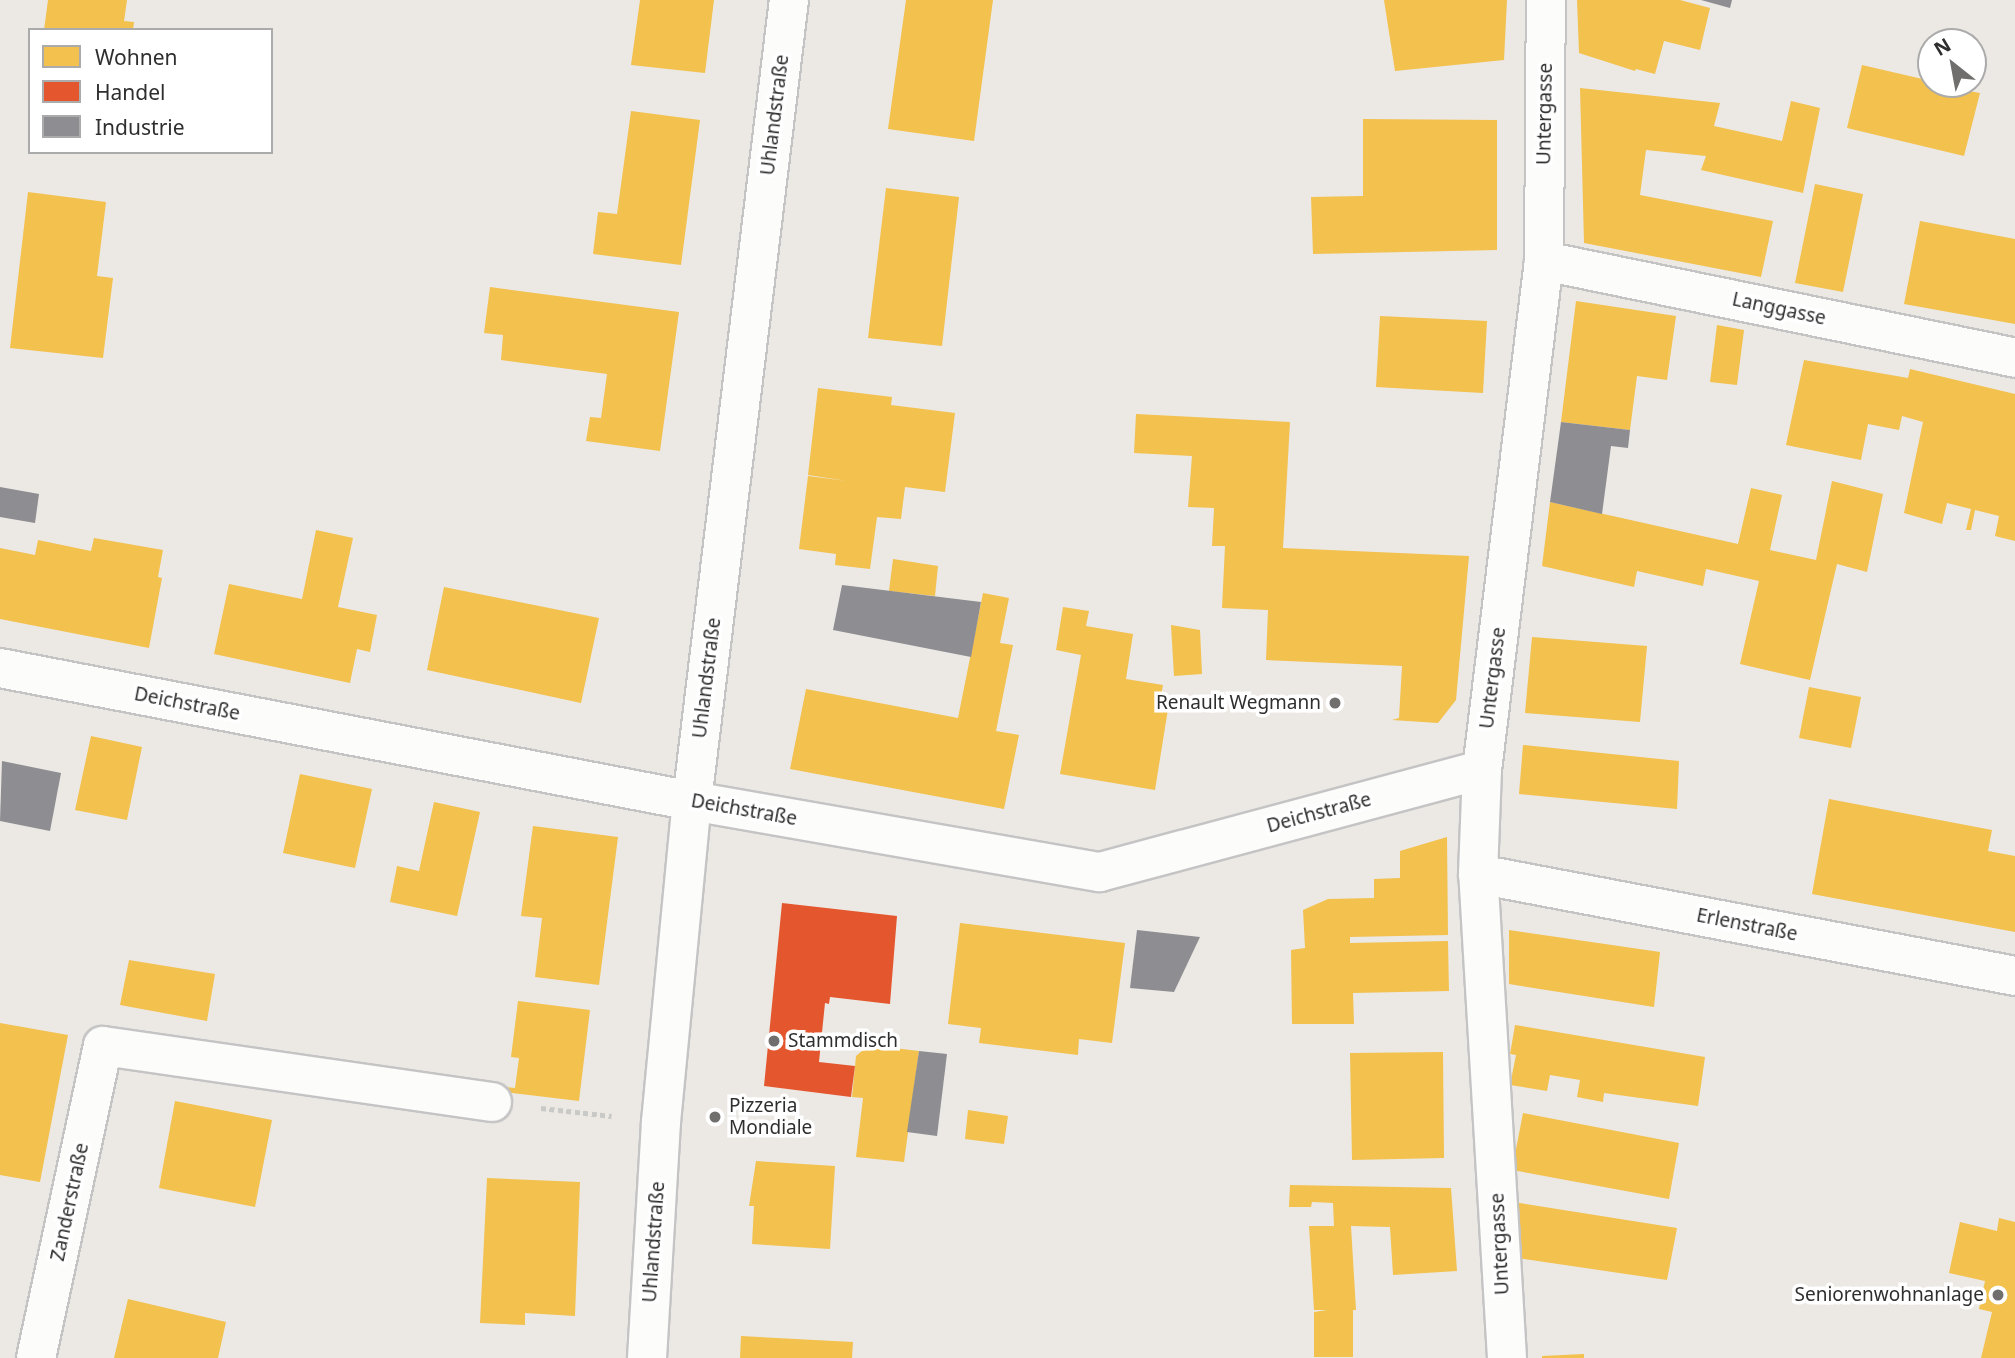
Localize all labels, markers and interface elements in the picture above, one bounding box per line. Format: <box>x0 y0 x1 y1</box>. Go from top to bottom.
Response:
legend <box>28 28 273 154</box>
north arrow <box>1917 28 1987 98</box>
text: N <box>1929 32 1956 62</box>
text: Wohnen <box>95 43 178 71</box>
street label: Uhlandstraße <box>756 53 794 177</box>
street label: Untergasse <box>1533 63 1557 165</box>
text: Handel <box>95 78 166 106</box>
text: Industrie <box>95 113 185 141</box>
street label: Langgasse <box>1730 288 1828 330</box>
street label: Uhlandstraße <box>688 616 726 740</box>
street label: Untergasse <box>1475 626 1511 730</box>
street label: Deichstraße <box>132 683 242 725</box>
place label: Renault Wegmann <box>1156 692 1321 714</box>
marker: Renault Wegmann <box>1327 695 1343 711</box>
street label: Deichstraße <box>1264 788 1374 838</box>
street label: Deichstraße <box>689 789 799 831</box>
street label: Erlenstraße <box>1694 904 1800 946</box>
place label: Stammdisch <box>788 1030 898 1052</box>
marker: Stammdisch <box>766 1033 782 1049</box>
place label: Pizzeria Mondiale <box>729 1095 812 1139</box>
marker: Pizzeria Mondiale <box>707 1109 723 1125</box>
street label: Zanderstraße <box>46 1141 94 1263</box>
street label: Uhlandstraße <box>638 1181 670 1303</box>
street label: Untergasse <box>1486 1192 1514 1296</box>
place label: Seniorenwohnanlage <box>1795 1284 1984 1306</box>
marker: Seniorenwohnanlage <box>1990 1287 2006 1303</box>

